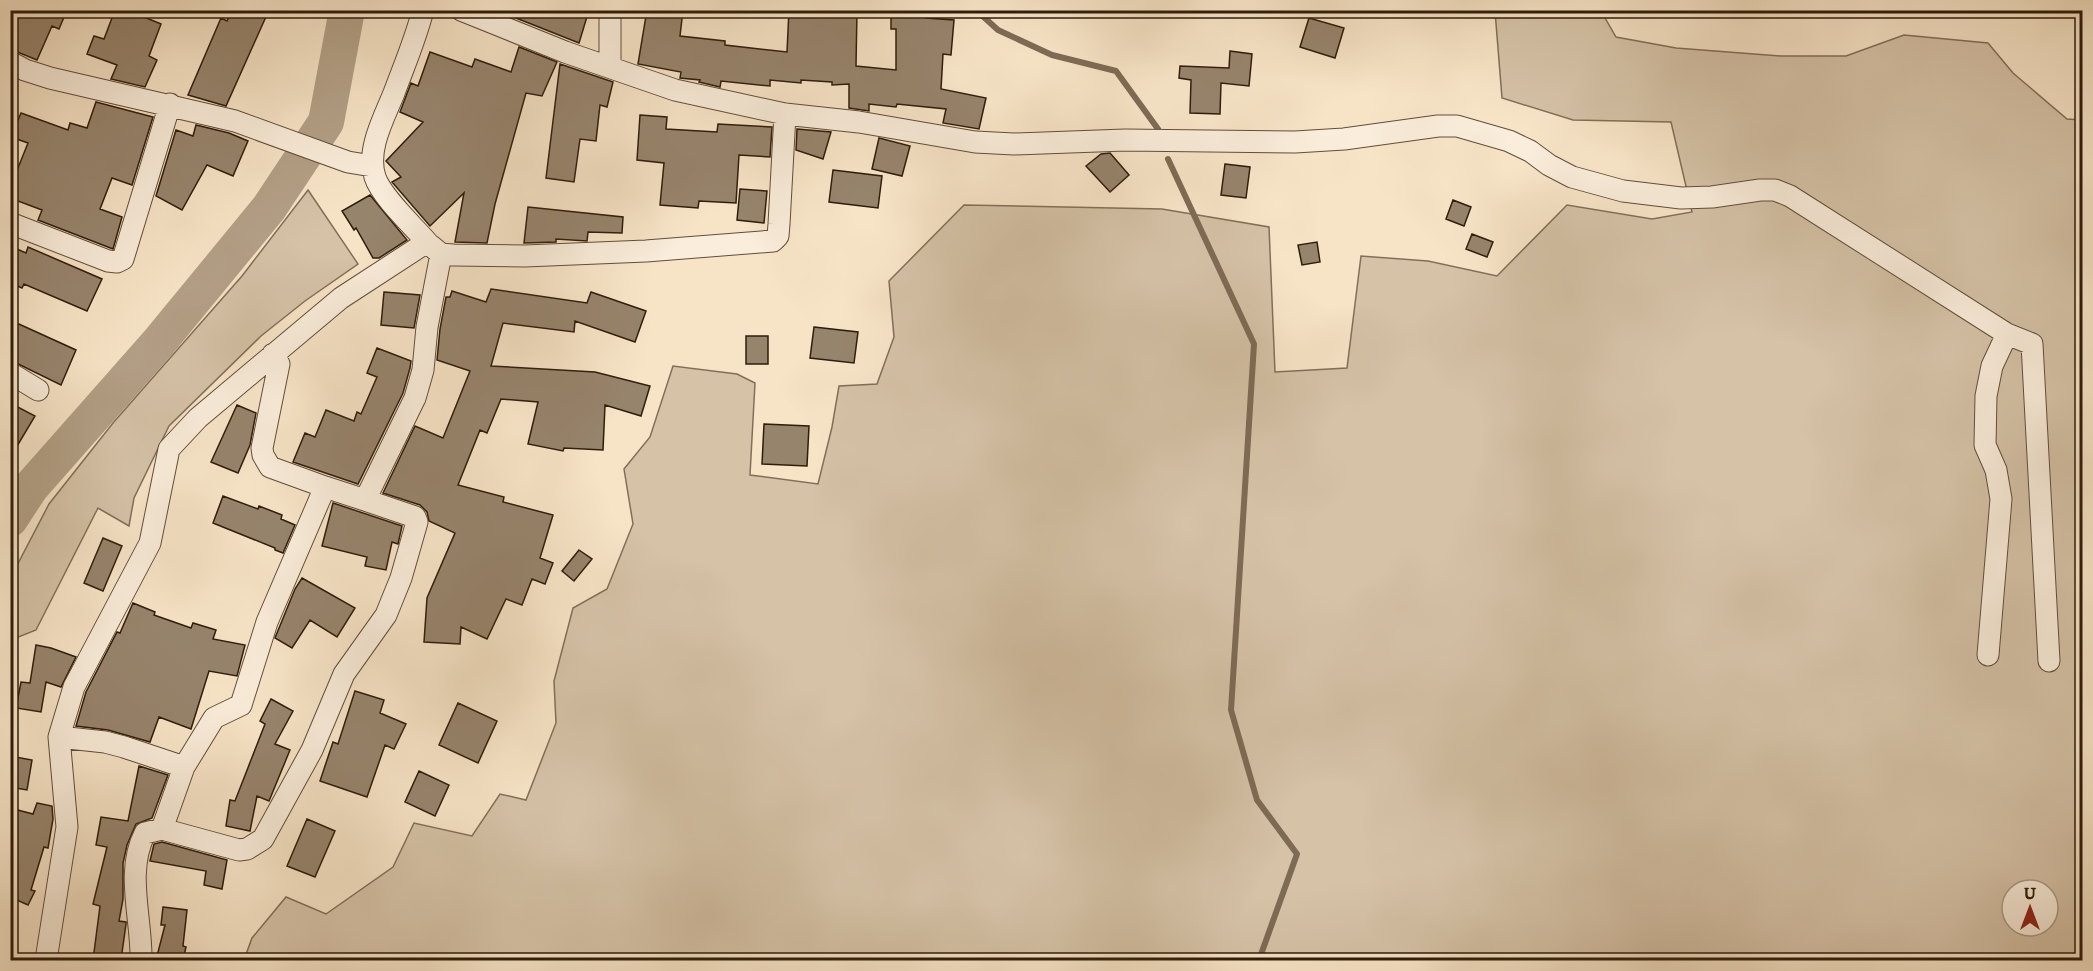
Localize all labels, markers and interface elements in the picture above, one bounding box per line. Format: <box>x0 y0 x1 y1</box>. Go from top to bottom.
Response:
north arrow <box>2000 878 2060 938</box>
text: U <box>2024 884 2037 904</box>

